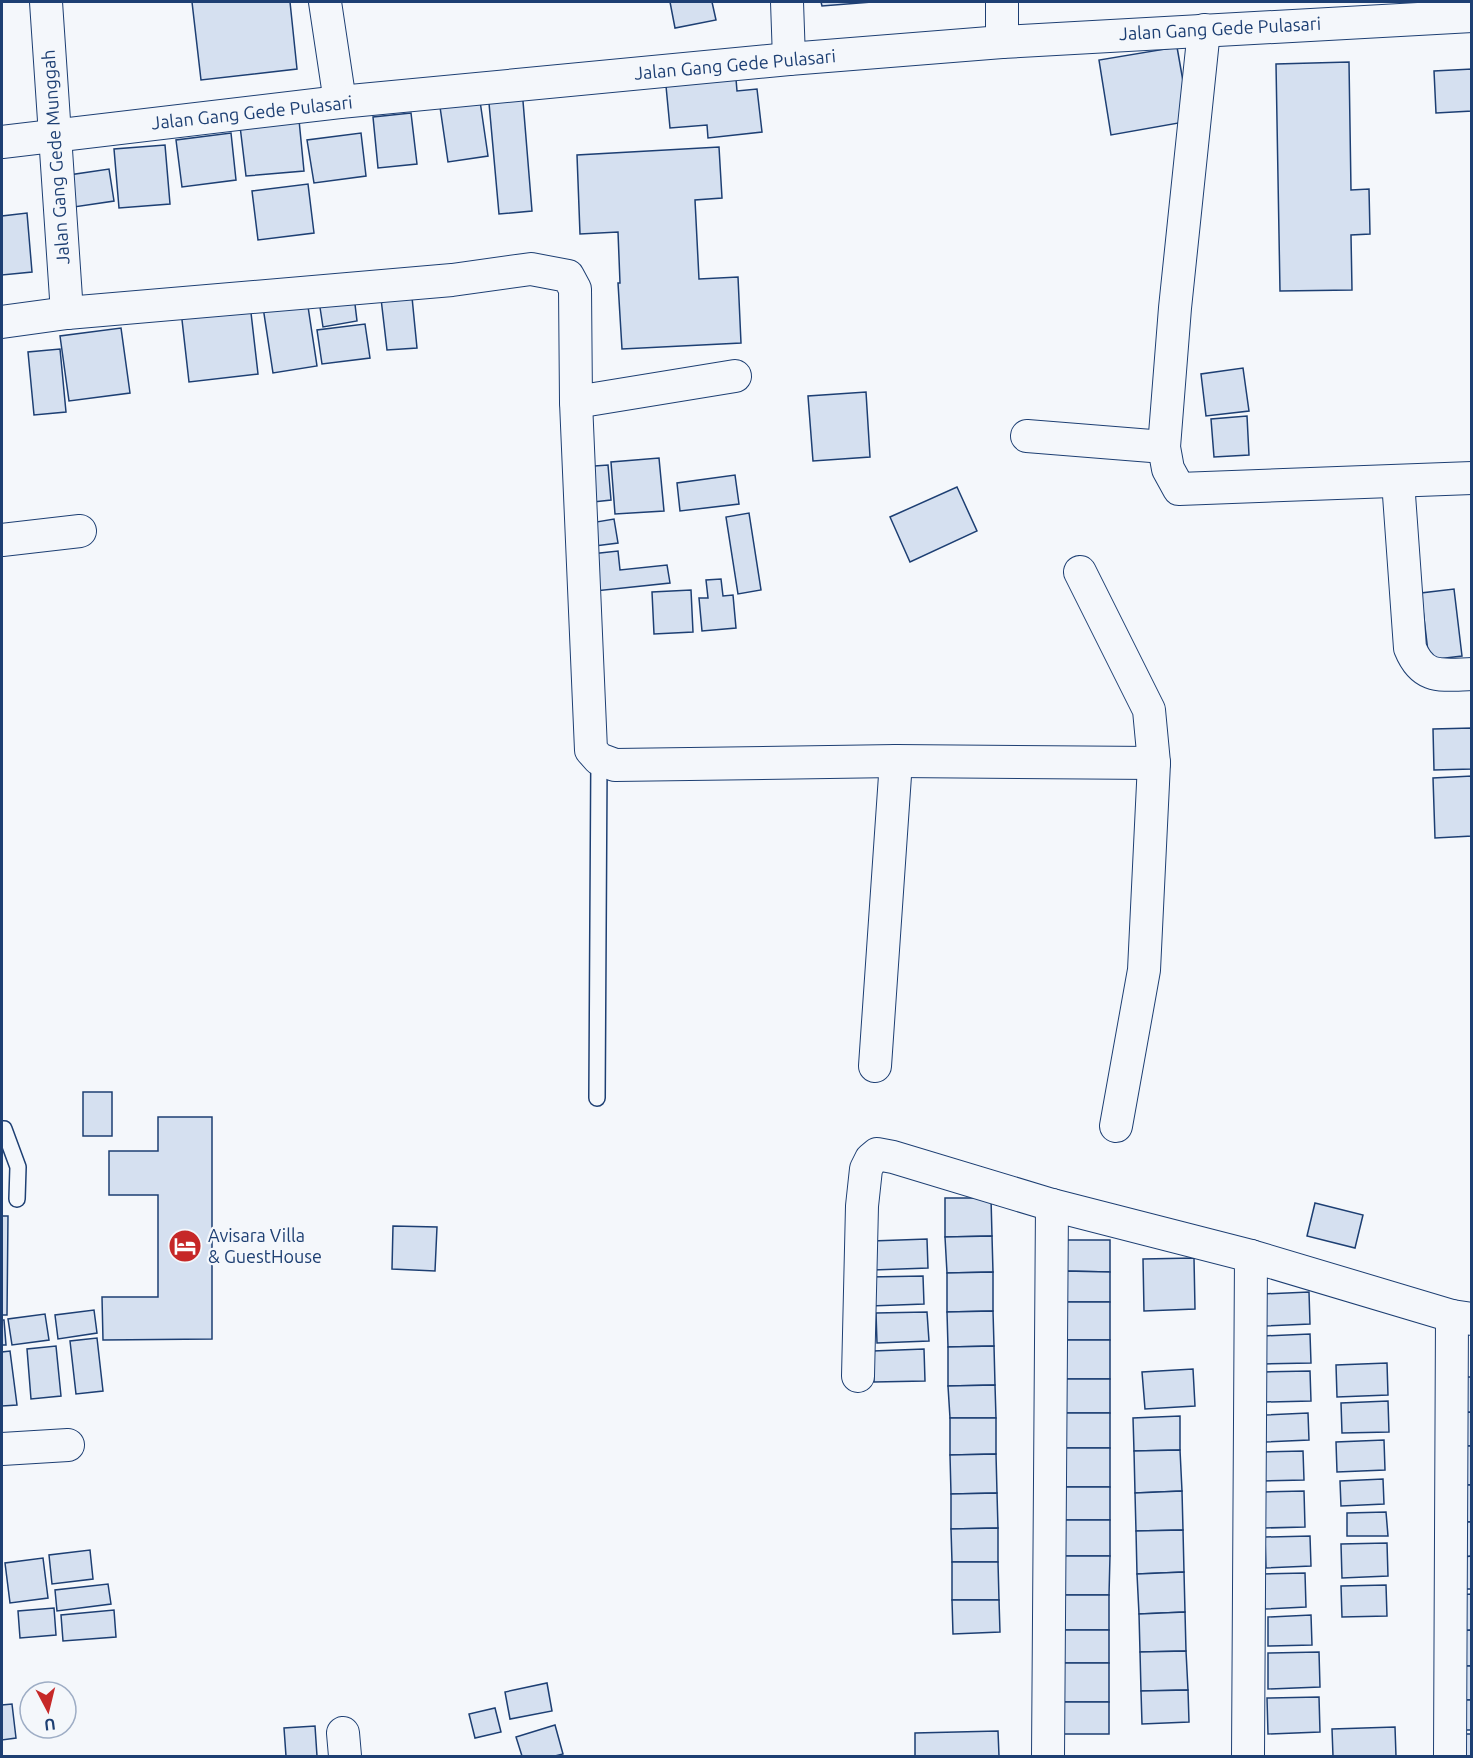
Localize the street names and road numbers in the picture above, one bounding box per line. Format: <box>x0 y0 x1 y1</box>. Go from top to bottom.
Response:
street label: Jalan Gang Gede Pulasari <box>1118 13 1321 43</box>
street label: Jalan Gang Gede Pulasari <box>633 45 837 83</box>
street label: Jalan Gang Gede Munggah <box>38 49 72 265</box>
street label: Jalan Gang Gede Pulasari <box>150 91 353 133</box>

